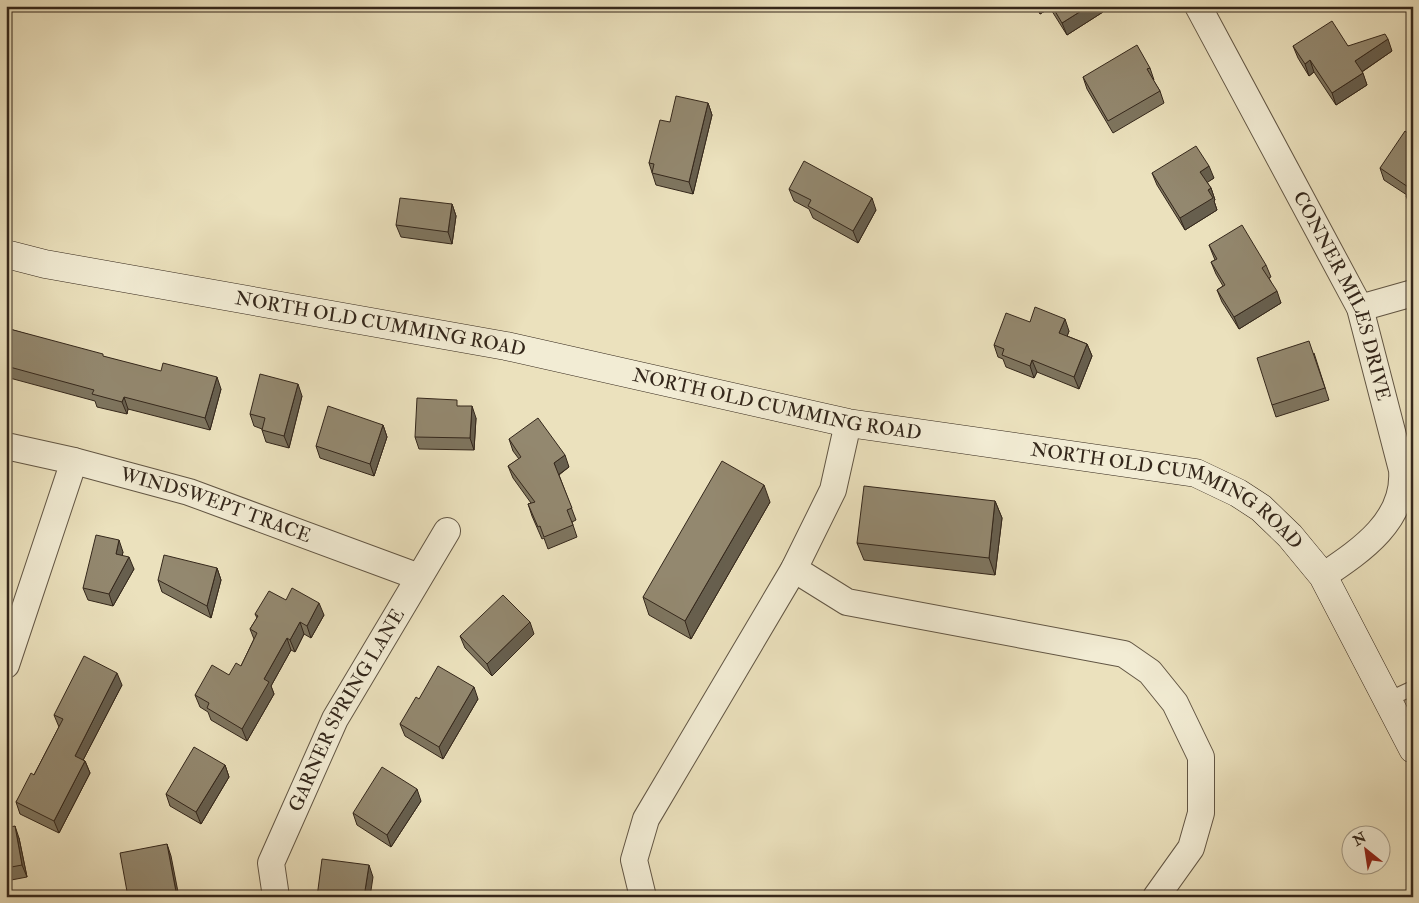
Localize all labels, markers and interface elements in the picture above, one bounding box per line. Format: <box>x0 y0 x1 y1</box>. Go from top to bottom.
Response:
street label: CONNER MILES DRIVE <box>1288 187 1396 404</box>
street label: NORTH OLD CUMMING ROAD <box>233 286 528 362</box>
street label: NORTH OLD CUMMING ROAD <box>630 363 923 445</box>
street label: NORTH OLD CUMMING ROAD <box>1029 437 1308 554</box>
street label: WINDSWEPT TRACE <box>117 462 315 548</box>
street label: GARNER SPRING LANE <box>283 604 410 816</box>
north arrow <box>1342 826 1392 876</box>
text: N <box>1349 828 1370 850</box>

